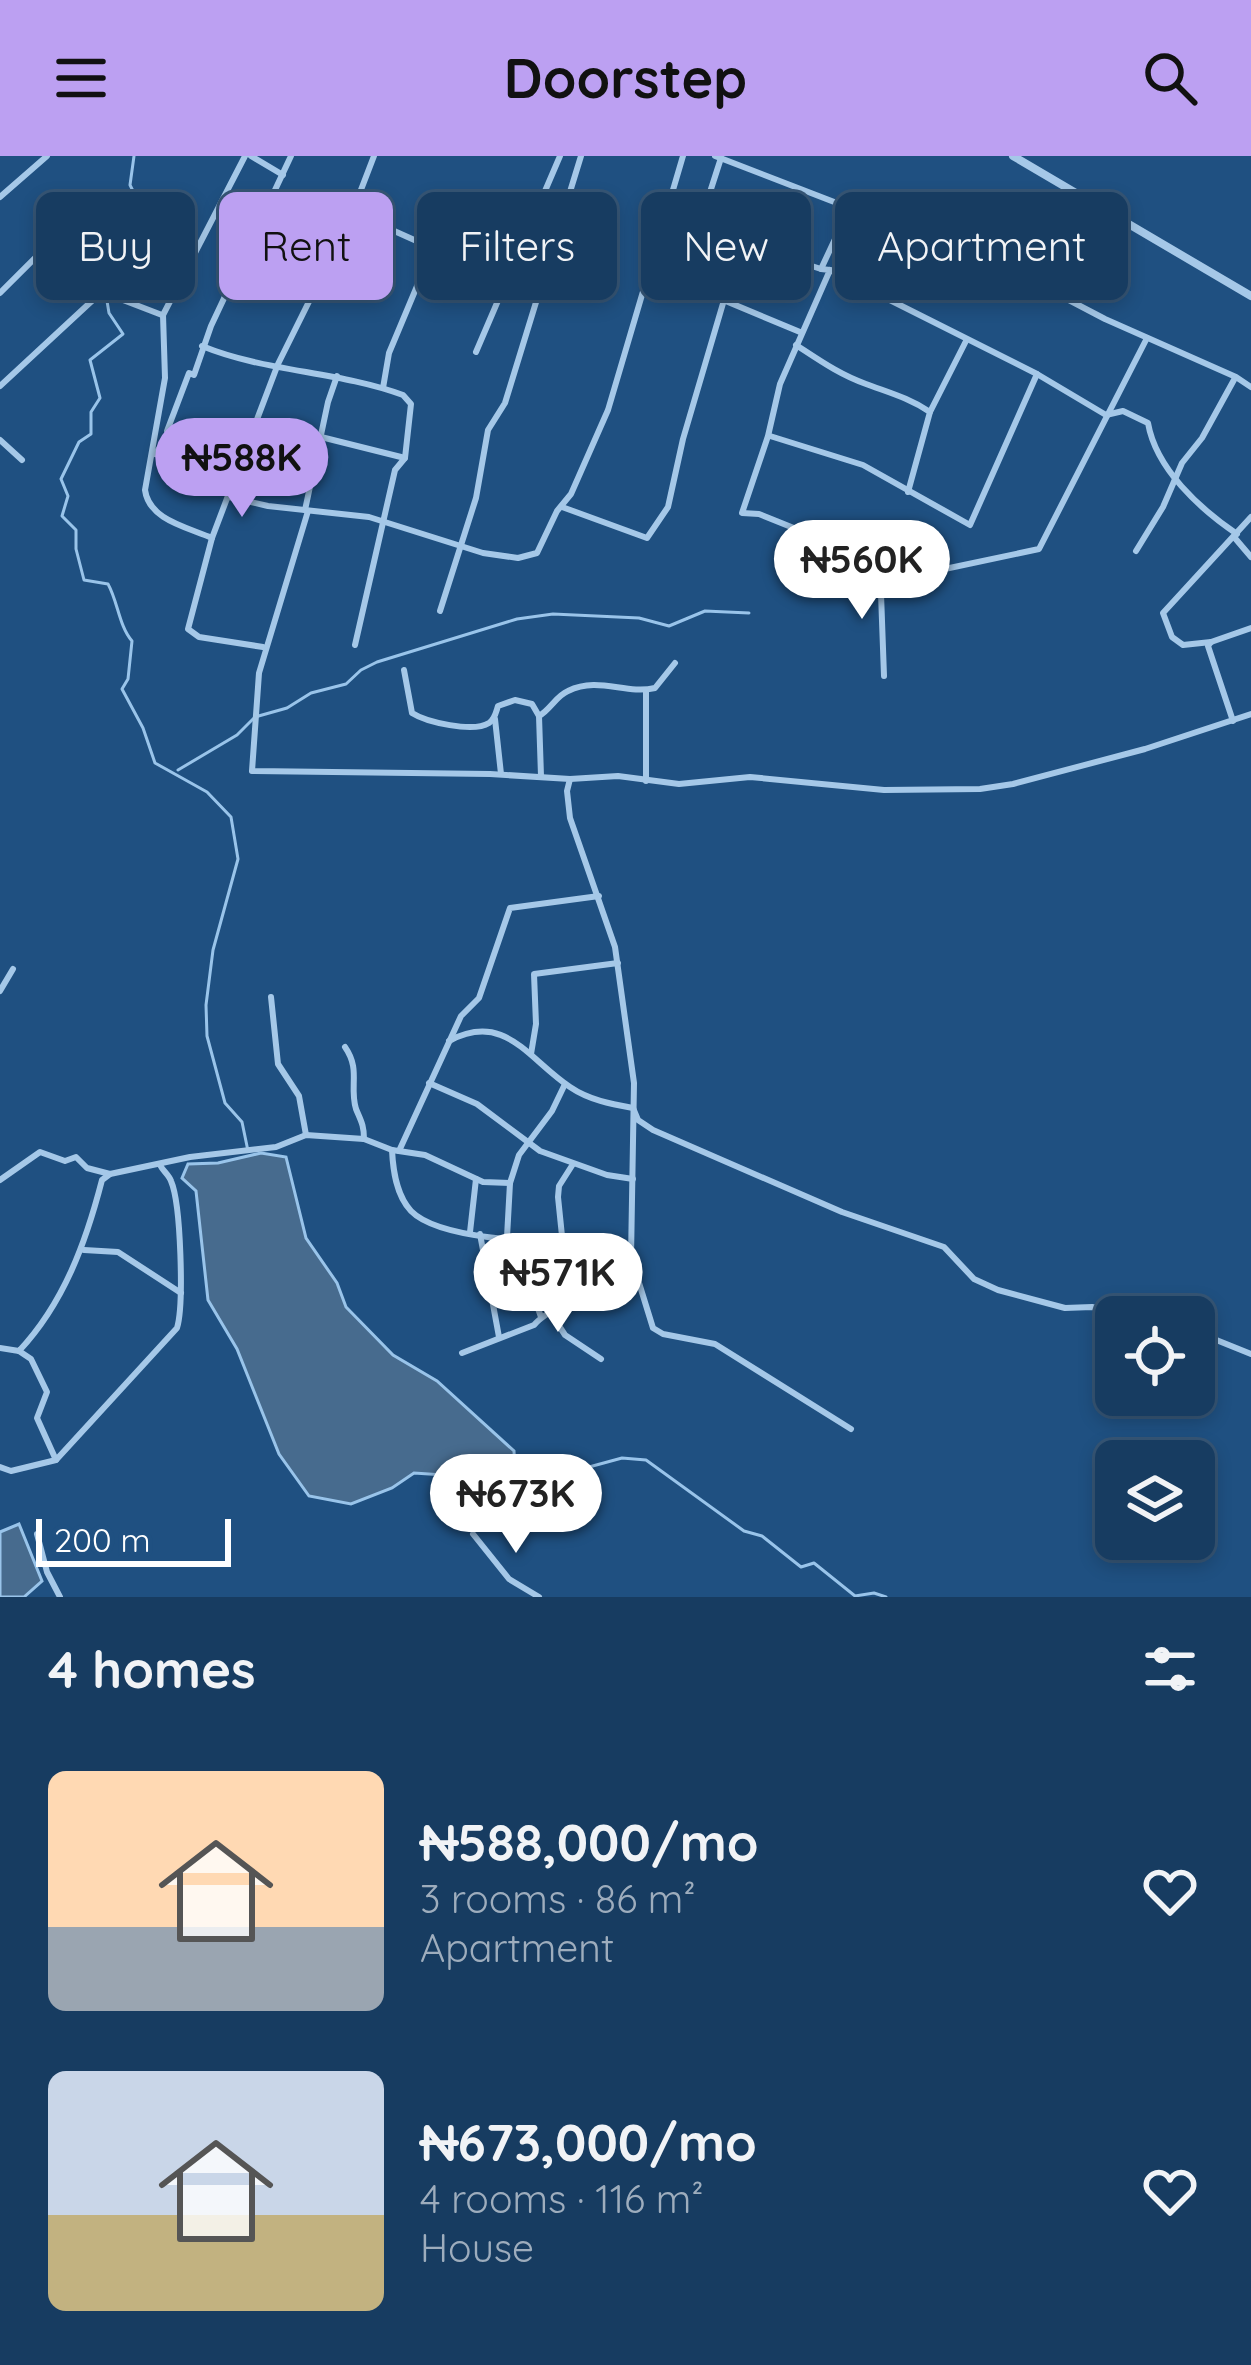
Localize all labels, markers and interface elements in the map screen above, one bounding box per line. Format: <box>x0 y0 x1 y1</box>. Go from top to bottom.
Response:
text: Doorstep <box>504 44 747 112</box>
icon: menu <box>48 45 114 111</box>
icon: search <box>1137 45 1203 111</box>
chip: Buy <box>36 192 195 300</box>
chip: Rent <box>219 192 393 300</box>
chip: Filters <box>417 192 617 300</box>
chip: New <box>641 192 811 300</box>
chip: Apartment <box>835 192 1128 300</box>
pin: ₦588K <box>158 418 326 520</box>
text: ₦588K <box>182 432 302 481</box>
pin: ₦560K <box>778 520 946 622</box>
text: ₦560K <box>801 534 923 583</box>
pin: ₦571K <box>474 1233 642 1335</box>
text: ₦571K <box>501 1247 615 1296</box>
map controls <box>1095 1296 1215 1560</box>
button: locate <box>1095 1296 1215 1416</box>
button: layers <box>1095 1440 1215 1560</box>
pin: ₦673K <box>432 1454 600 1556</box>
text: ₦673K <box>457 1468 575 1517</box>
scale bar <box>36 1513 231 1566</box>
text: 200 m <box>54 1519 151 1560</box>
icon: filters <box>1137 1636 1203 1702</box>
text: 4 homes <box>48 1637 256 1701</box>
text: ₦588,000/mo <box>420 1810 759 1874</box>
icon: home <box>144 1819 288 1963</box>
icon: heart <box>1137 1858 1203 1924</box>
text: 3 rooms · 86 m² <box>420 1874 696 1923</box>
text: Apartment <box>420 1923 614 1972</box>
text: ₦673,000/mo <box>420 2110 757 2174</box>
icon: home <box>144 2119 288 2263</box>
icon: heart <box>1137 2158 1203 2224</box>
text: 4 rooms · 116 m² <box>420 2174 704 2223</box>
text: House <box>420 2223 534 2272</box>

